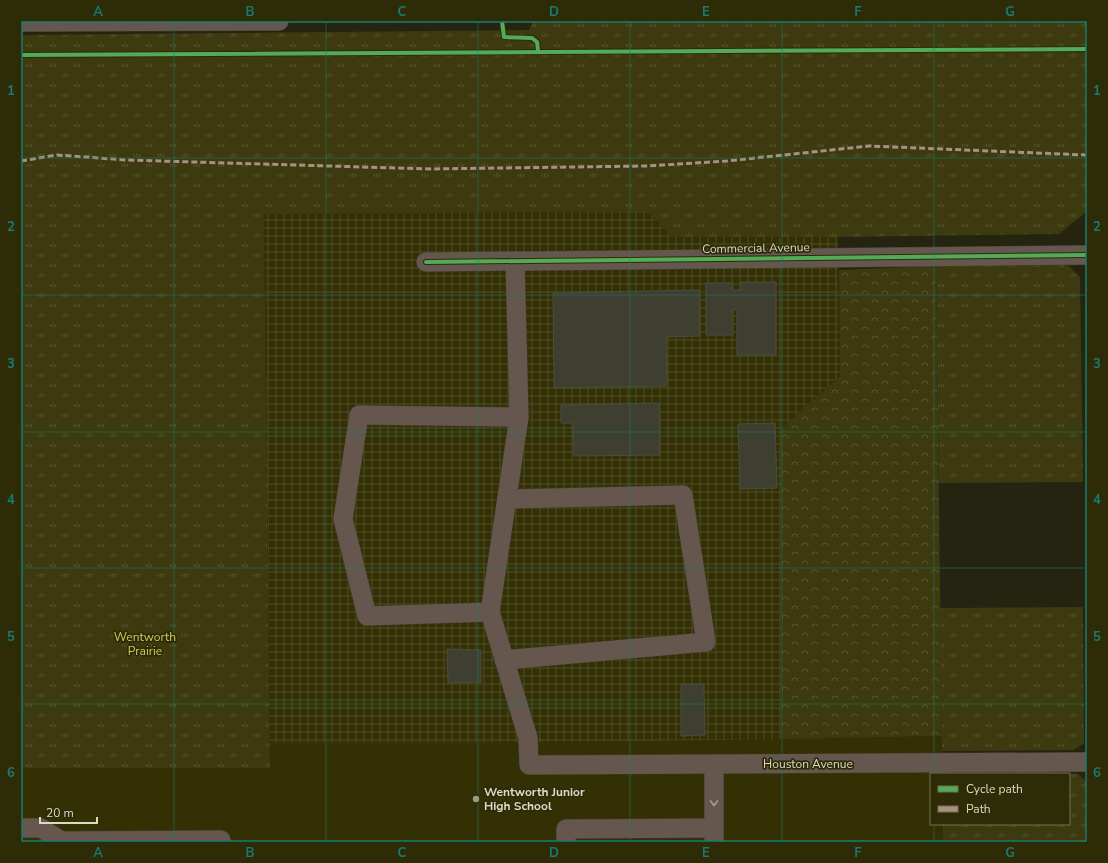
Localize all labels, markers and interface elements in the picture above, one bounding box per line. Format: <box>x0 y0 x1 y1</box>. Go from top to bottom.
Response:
text: A <box>93 3 103 21</box>
text: B <box>246 3 255 21</box>
text: C <box>398 3 407 21</box>
text: D <box>549 3 559 21</box>
text: E <box>702 3 710 21</box>
text: F <box>854 3 862 21</box>
text: G <box>1005 3 1015 21</box>
text: 1 <box>7 82 15 100</box>
text: 1 <box>1093 82 1101 100</box>
text: 2 <box>7 218 15 236</box>
text: 2 <box>1093 218 1101 236</box>
street label: Commercial Avenue <box>702 239 810 257</box>
text: 3 <box>7 355 15 373</box>
text: 3 <box>1093 355 1101 373</box>
text: 4 <box>7 491 15 509</box>
text: 4 <box>1093 491 1101 509</box>
text: 5 <box>7 628 15 646</box>
text: 5 <box>1093 628 1101 646</box>
park label: Wentworth Prairie <box>114 629 176 659</box>
street label: Houston Avenue <box>763 756 853 772</box>
text: 6 <box>7 764 15 782</box>
text: 6 <box>1093 764 1101 782</box>
legend <box>930 773 1070 825</box>
text: Cycle path <box>966 781 1023 797</box>
place label: Wentworth Junior High School <box>484 784 585 814</box>
marker: Wentworth Junior High School <box>471 794 481 804</box>
scale bar <box>40 799 97 825</box>
one-way arrow <box>710 800 718 806</box>
text: Path <box>966 801 991 817</box>
text: 20 m <box>46 805 74 821</box>
text: A <box>93 844 103 862</box>
text: B <box>246 844 255 862</box>
text: C <box>398 844 407 862</box>
text: D <box>549 844 559 862</box>
text: E <box>702 844 710 862</box>
text: F <box>854 844 862 862</box>
text: G <box>1005 844 1015 862</box>

